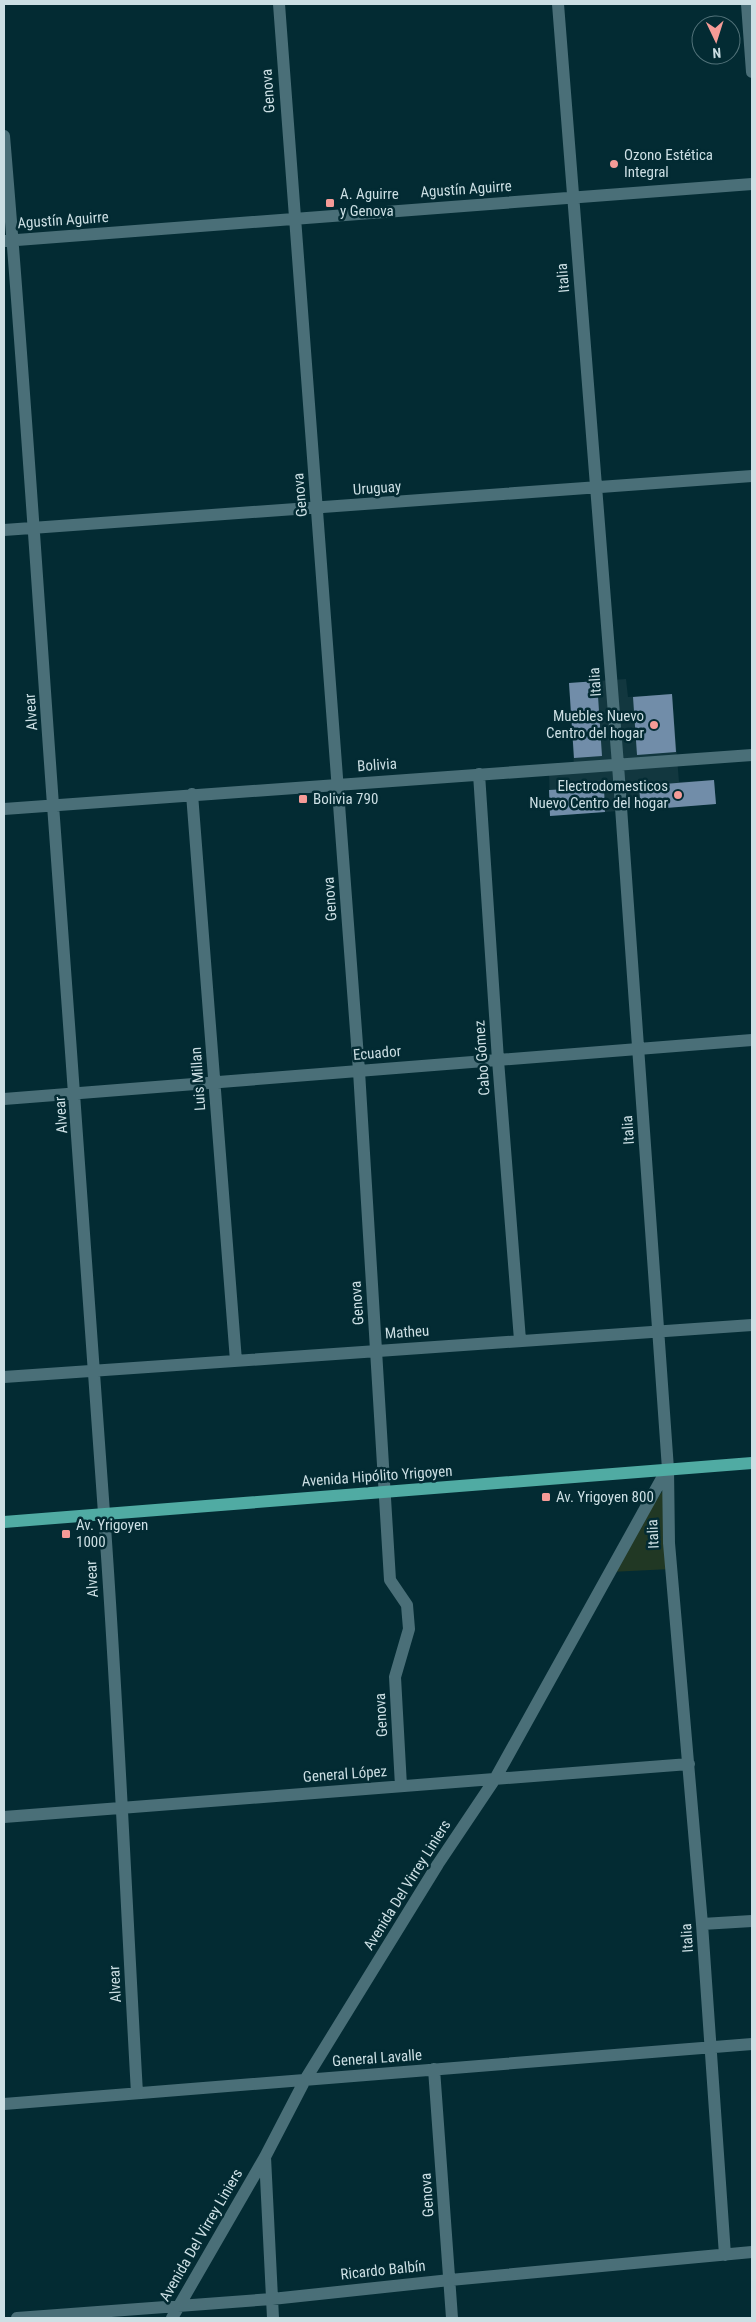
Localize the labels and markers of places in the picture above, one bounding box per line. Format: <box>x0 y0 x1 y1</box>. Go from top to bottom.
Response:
place label: Ozono Estética Integral <box>624 146 713 181</box>
marker: Ozono Estética Integral <box>608 158 620 170</box>
place label: A. Aguirre y Genova <box>340 185 399 220</box>
marker: A. Aguirre y Genova <box>324 197 336 209</box>
place label: Muebles Nuevo Centro del hogar <box>546 707 644 742</box>
marker: Muebles Nuevo Centro del hogar <box>648 719 660 731</box>
place label: Electrodomesticos Nuevo Centro del hogar <box>529 777 668 812</box>
marker: Electrodomesticos Nuevo Centro del hogar <box>672 789 684 801</box>
place label: Bolivia 790 <box>313 790 378 808</box>
marker: Bolivia 790 <box>297 793 309 805</box>
place label: Av. Yrigoyen 800 <box>556 1488 654 1506</box>
marker: Av. Yrigoyen 800 <box>540 1491 552 1503</box>
place label: Av. Yrigoyen 1000 <box>76 1516 148 1551</box>
marker: Av. Yrigoyen 1000 <box>60 1528 72 1540</box>

